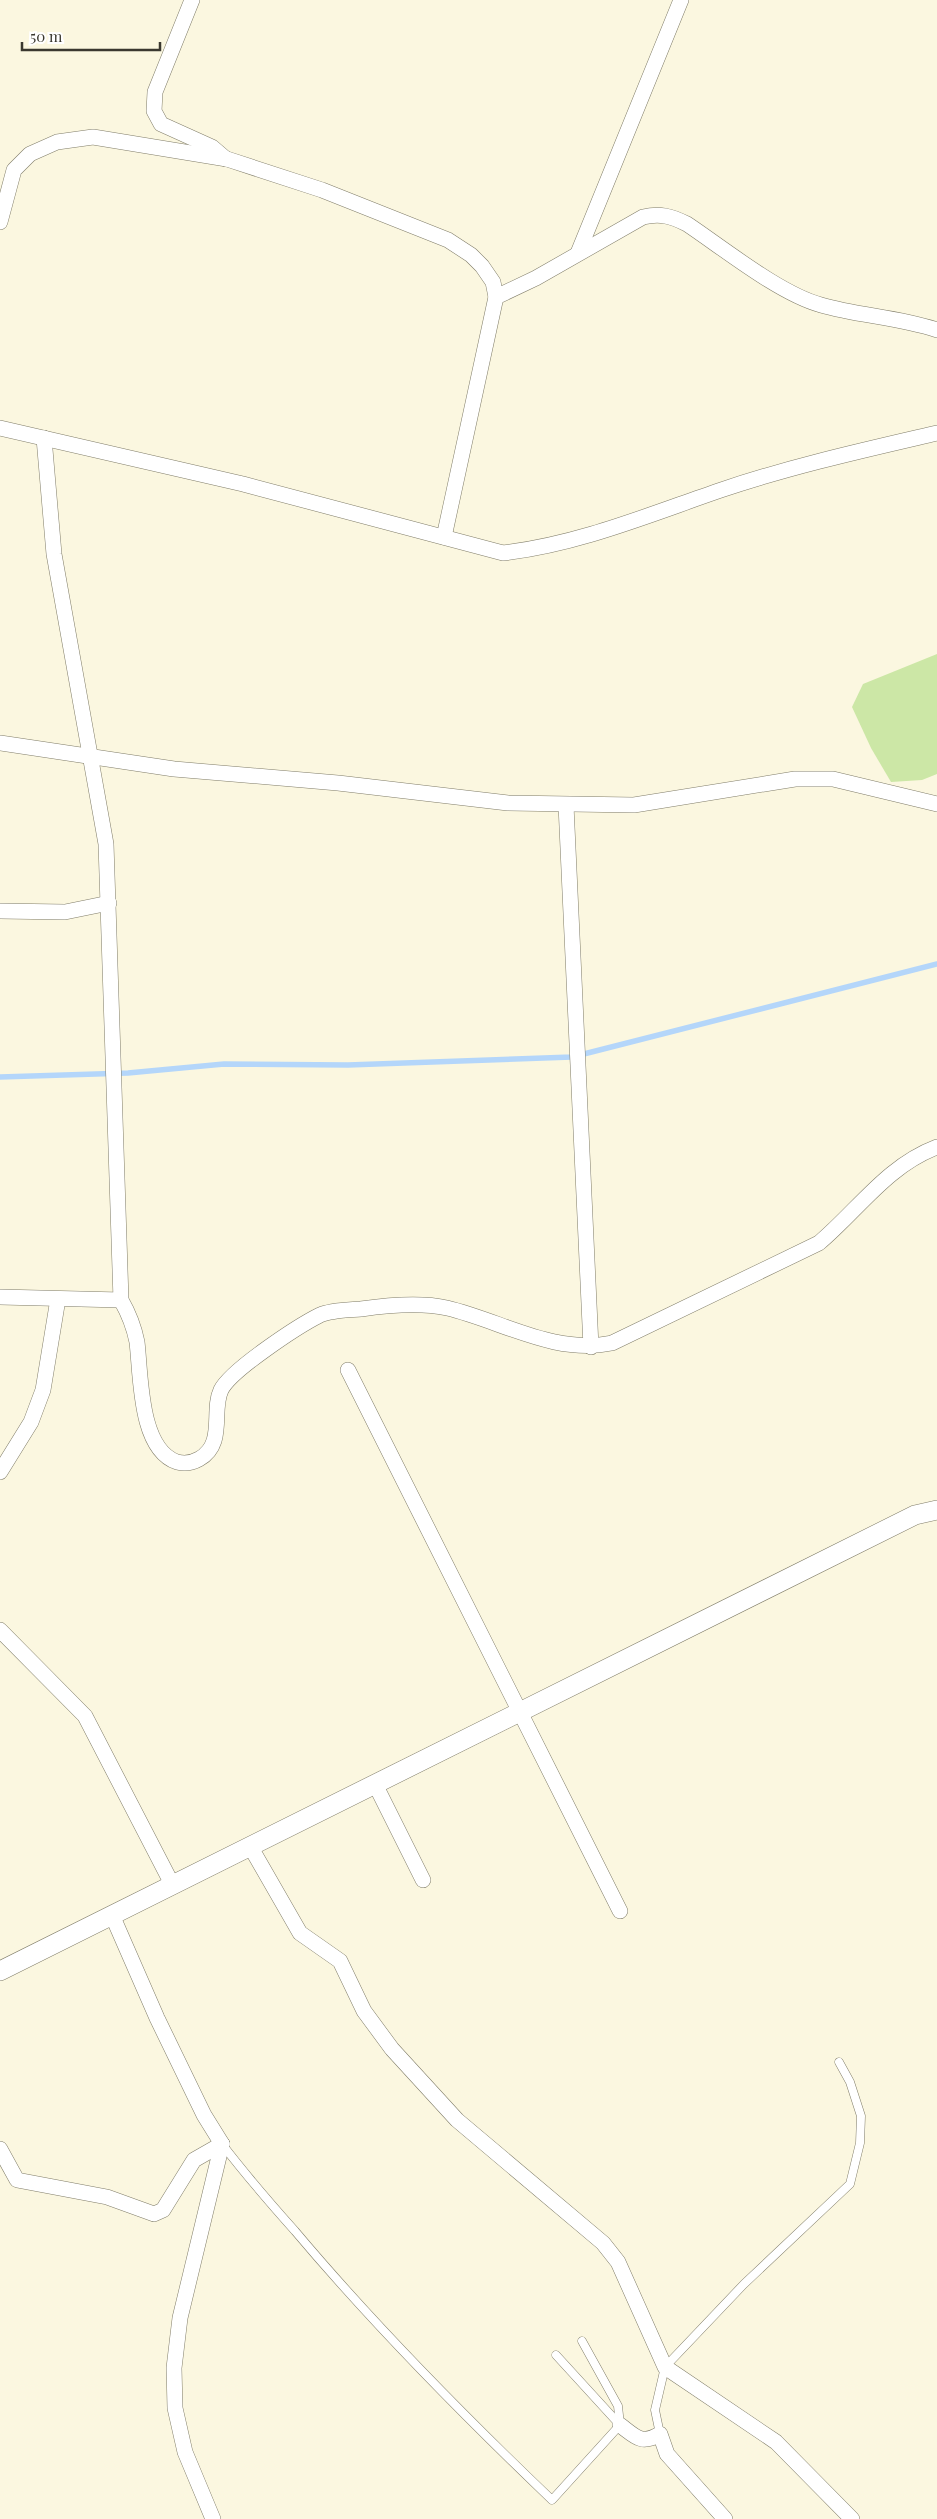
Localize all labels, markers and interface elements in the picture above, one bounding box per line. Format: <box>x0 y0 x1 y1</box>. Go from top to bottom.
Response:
scale bar <box>22 20 160 52</box>
text: 50 m <box>30 26 63 46</box>

